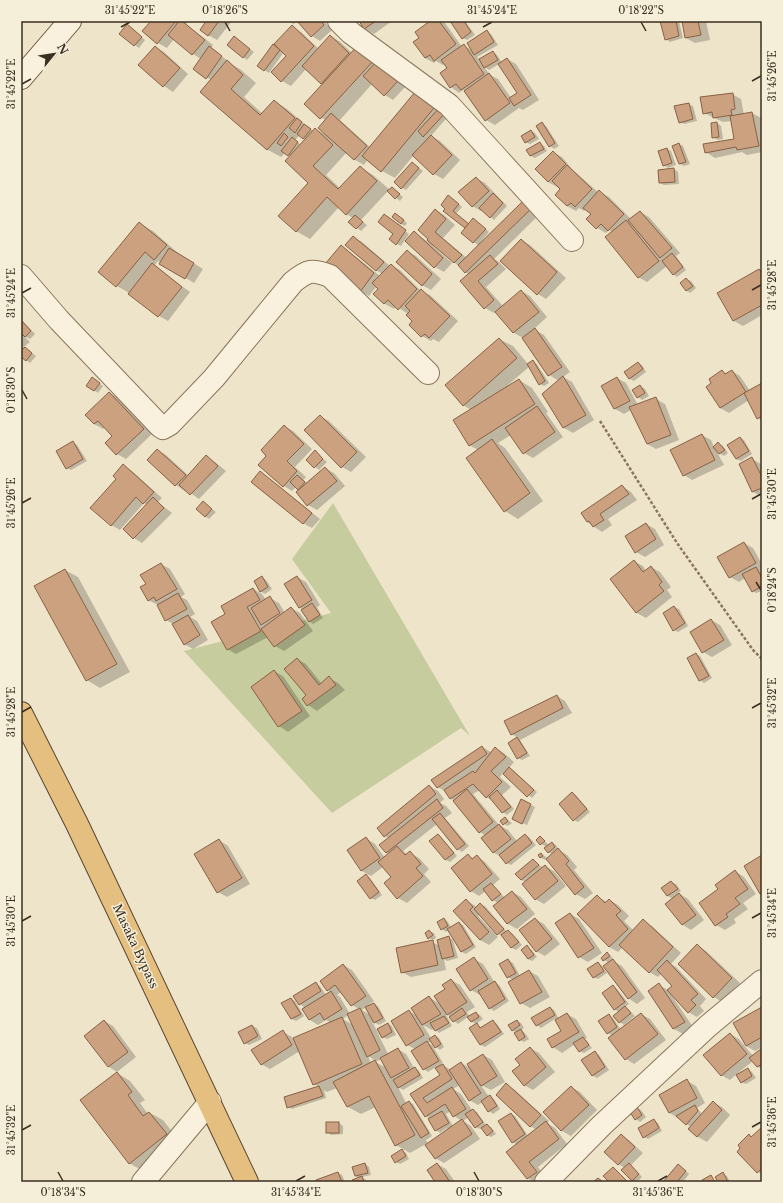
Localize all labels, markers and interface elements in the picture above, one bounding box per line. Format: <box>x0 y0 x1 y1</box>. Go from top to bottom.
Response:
text: 31°45'22"E <box>105 4 155 17</box>
text: 0°18'26"S <box>202 4 248 17</box>
text: 31°45'24"E <box>467 4 517 17</box>
text: 0°18'22"S <box>618 4 664 17</box>
north arrow <box>34 34 74 74</box>
text: N <box>54 41 72 58</box>
text: 31°45'26"E <box>766 51 779 101</box>
text: 31°45'22"E <box>5 59 18 109</box>
text: 31°45'28"E <box>766 260 779 310</box>
text: 31°45'24"E <box>5 268 18 318</box>
text: 0°18'30"S <box>5 367 18 413</box>
text: 31°45'30"E <box>766 468 779 520</box>
text: 31°45'26"E <box>5 478 18 528</box>
text: 0°18'24"S <box>766 567 779 613</box>
text: 31°45'32"E <box>766 678 779 728</box>
text: 31°45'28"E <box>5 687 18 737</box>
text: 31°45'34"E <box>766 888 779 938</box>
text: 31°45'30"E <box>5 895 18 947</box>
street label: Masaka Bypass <box>110 901 162 991</box>
text: 31°45'36"E <box>766 1097 779 1147</box>
text: 31°45'32"E <box>5 1105 18 1155</box>
text: 0°18'34"S <box>40 1186 86 1199</box>
text: 31°45'34"E <box>271 1186 321 1199</box>
text: 0°18'30"S <box>456 1186 502 1199</box>
text: 31°45'36"E <box>633 1186 683 1199</box>

